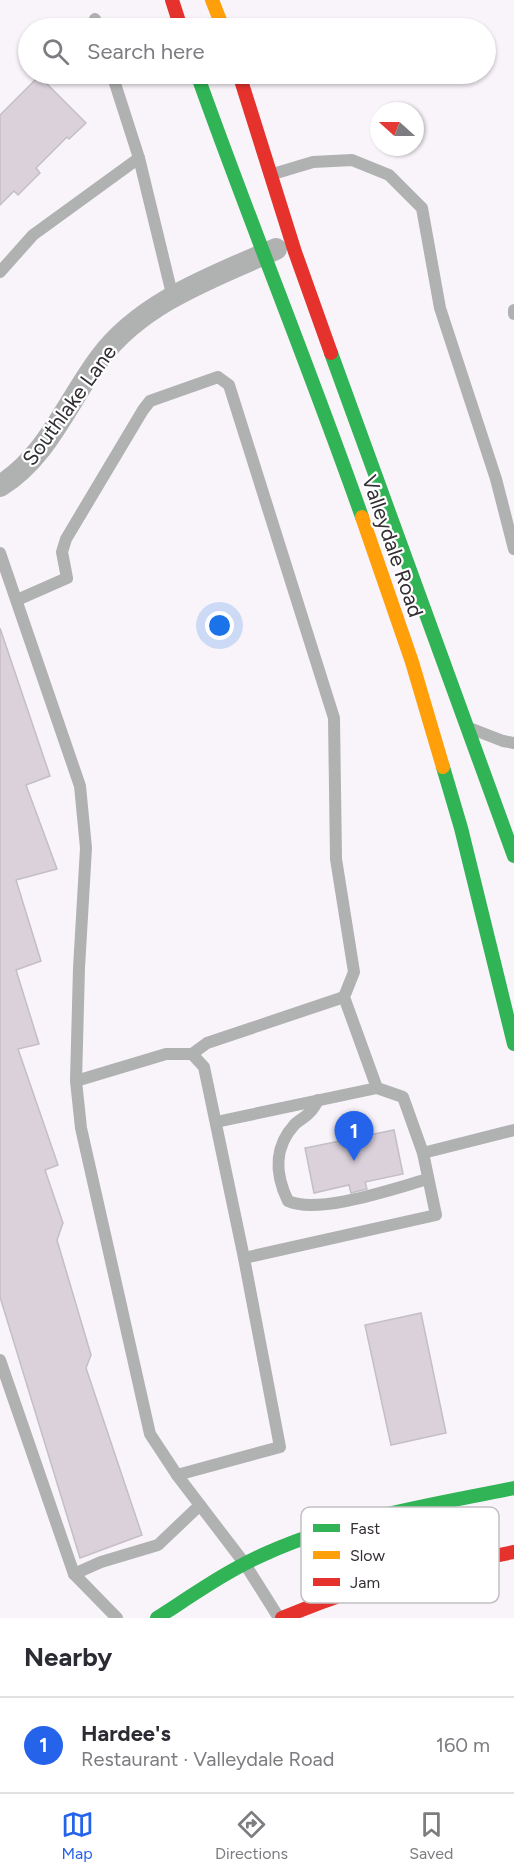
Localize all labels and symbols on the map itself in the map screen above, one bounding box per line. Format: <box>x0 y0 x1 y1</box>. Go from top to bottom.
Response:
north arrow <box>370 102 424 156</box>
street label: Southlake Lane <box>17 340 121 470</box>
street label: Valleydale Road <box>357 472 429 620</box>
your location <box>205 611 234 640</box>
pin: 1 <box>334 1112 374 1161</box>
legend <box>301 1507 499 1603</box>
text: Fast <box>350 1519 380 1538</box>
text: Slow <box>350 1546 385 1565</box>
text: Jam <box>350 1573 380 1592</box>

